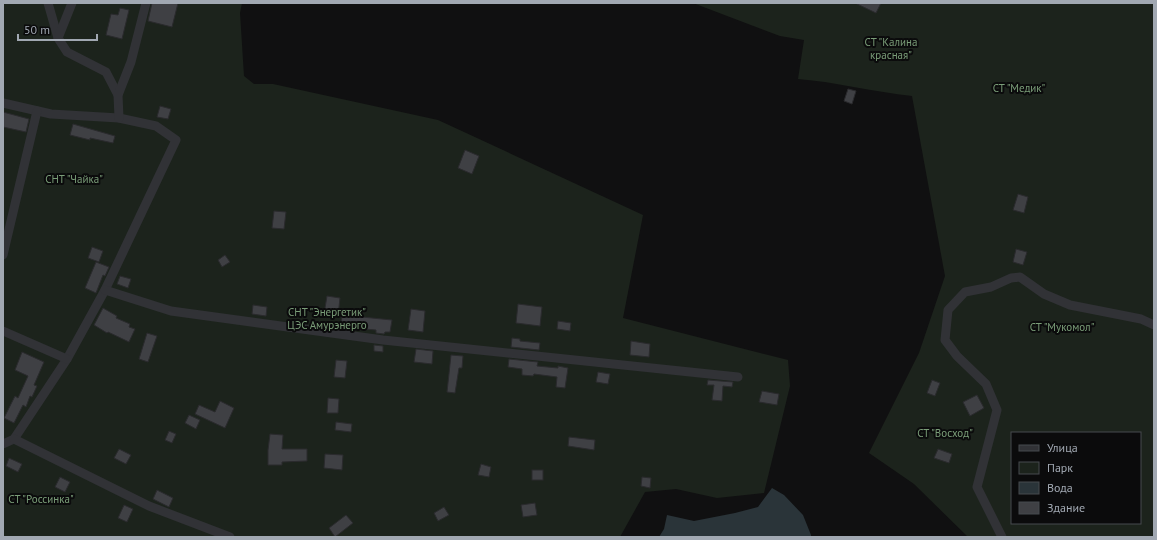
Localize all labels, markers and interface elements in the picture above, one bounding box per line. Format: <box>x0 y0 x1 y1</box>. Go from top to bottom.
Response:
scale bar <box>18 16 97 42</box>
text: 50 m <box>24 22 50 37</box>
park label: СТ "Калина красная" <box>865 35 917 62</box>
park label: СТ "Медик" <box>993 81 1046 95</box>
park label: СНТ "Чайка" <box>45 172 103 186</box>
park label: СНТ "Энергетик" ЦЭС Амурэнерго <box>287 305 367 332</box>
park label: СТ "Мукомол" <box>1030 320 1095 334</box>
park label: СТ "Восход" <box>917 426 973 440</box>
legend <box>1011 432 1141 524</box>
text: Улица <box>1047 440 1078 455</box>
text: Парк <box>1047 460 1073 475</box>
text: Вода <box>1047 480 1073 495</box>
park label: СТ "Россинка" <box>8 492 74 506</box>
text: Здание <box>1047 500 1085 515</box>

